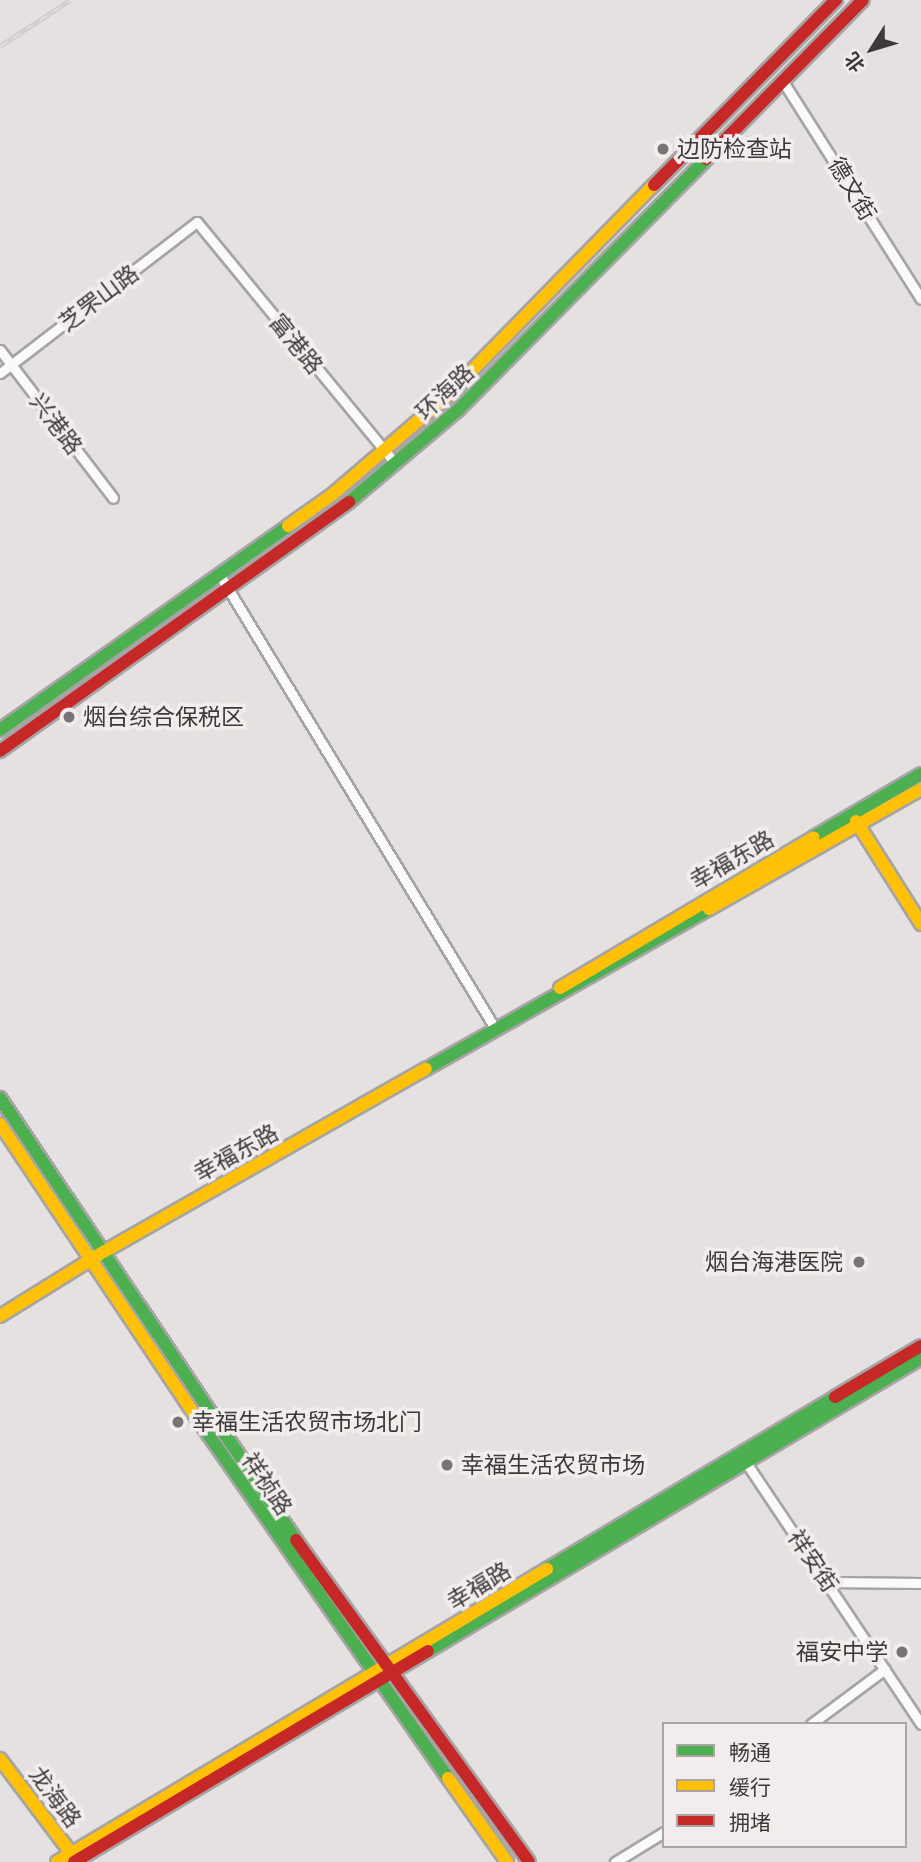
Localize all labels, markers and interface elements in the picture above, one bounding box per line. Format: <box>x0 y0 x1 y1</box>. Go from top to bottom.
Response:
north arrow <box>837 14 907 84</box>
text: 北 <box>840 47 870 76</box>
place label: 边防检查站 <box>677 135 792 163</box>
marker: 边防检查站 <box>655 141 671 157</box>
street label: 德文街 <box>822 152 882 226</box>
street label: 芝罘山路 <box>54 259 144 337</box>
street label: 富港路 <box>264 309 328 379</box>
street label: 环海路 <box>410 358 480 426</box>
street label: 兴港路 <box>24 388 88 460</box>
place label: 烟台综合保税区 <box>83 703 244 731</box>
marker: 烟台综合保税区 <box>61 709 77 725</box>
street label: 幸福东路 <box>685 825 779 895</box>
street label: 幸福东路 <box>189 1119 283 1187</box>
place label: 烟台海港医院 <box>705 1248 843 1276</box>
marker: 烟台海港医院 <box>849 1252 869 1272</box>
place label: 幸福生活农贸市场北门 <box>192 1408 422 1436</box>
marker: 幸福生活农贸市场北门 <box>170 1414 186 1430</box>
street label: 祥祯路 <box>236 1448 298 1520</box>
place label: 幸福生活农贸市场 <box>461 1451 645 1479</box>
marker: 幸福生活农贸市场 <box>439 1457 455 1473</box>
street label: 祥安街 <box>782 1525 844 1597</box>
street label: 幸福路 <box>442 1556 516 1616</box>
place label: 福安中学 <box>796 1638 888 1666</box>
marker: 福安中学 <box>894 1644 910 1660</box>
legend <box>662 1722 907 1848</box>
text: 畅通 <box>729 1740 771 1765</box>
street label: 龙海路 <box>23 1761 87 1833</box>
text: 缓行 <box>729 1775 771 1800</box>
text: 拥堵 <box>729 1810 771 1835</box>

